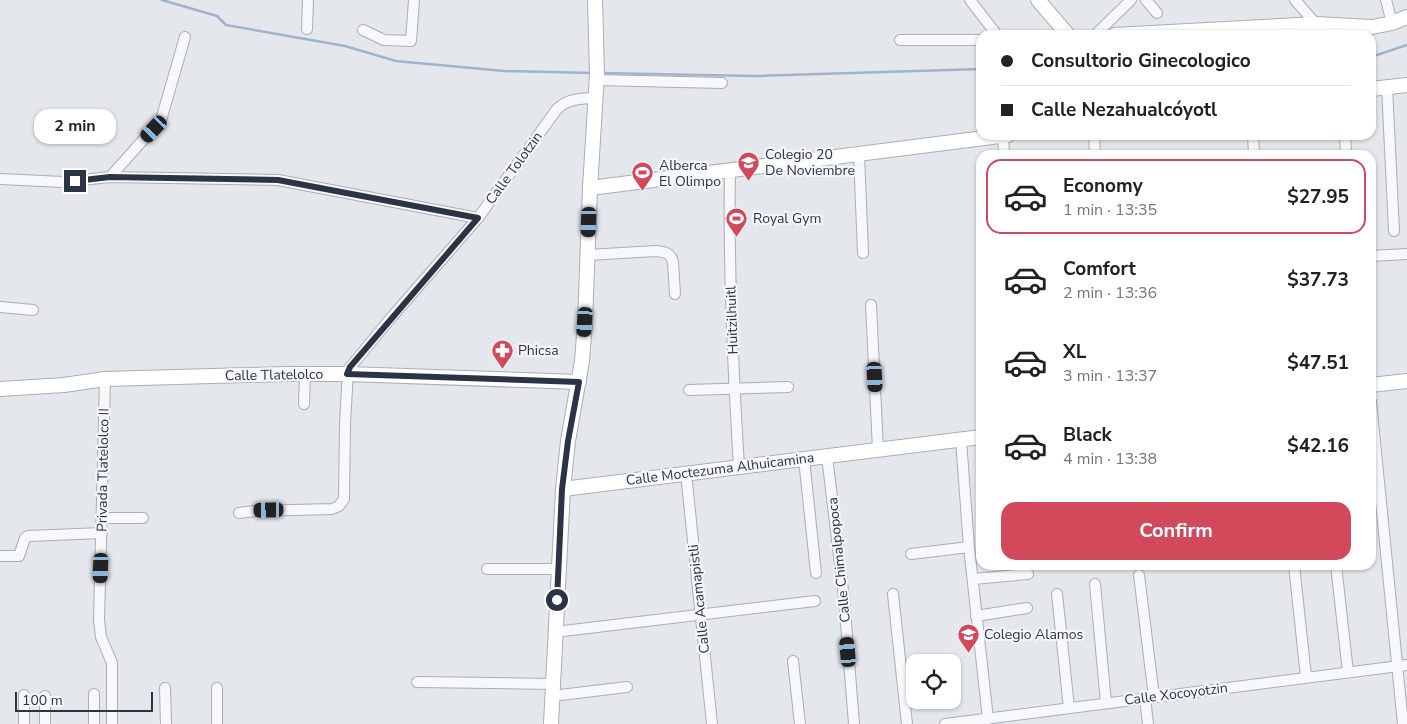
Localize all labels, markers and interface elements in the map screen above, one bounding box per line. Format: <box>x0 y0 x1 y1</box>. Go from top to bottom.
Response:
text: Consultorio Ginecologico <box>1031 48 1251 74</box>
text: Calle Nezahualcóyotl <box>1031 97 1217 123</box>
callout: 2 min <box>34 109 116 144</box>
car <box>138 113 169 145</box>
text: 2 min <box>54 115 96 137</box>
street label: Calle Tolotzin <box>481 128 547 208</box>
place label: Colegio 20 De Noviembre <box>765 145 855 180</box>
school or university icon: Colegio 20 De Noviembre <box>737 150 761 181</box>
place label: Alberca El Olimpo <box>659 156 721 191</box>
sports icon: Alberca El Olimpo <box>631 161 655 192</box>
route end <box>64 170 86 192</box>
text: Economy <box>1063 173 1143 199</box>
icon: car <box>1003 174 1048 219</box>
text: $27.95 <box>1287 184 1349 210</box>
text: 1 min · 13:35 <box>1063 199 1157 221</box>
sports icon: Royal Gym <box>725 206 749 237</box>
car <box>580 207 597 237</box>
place label: Royal Gym <box>753 209 821 228</box>
text: Comfort <box>1063 256 1136 282</box>
icon: car <box>1003 257 1048 302</box>
text: $37.73 <box>1287 267 1349 293</box>
text: 2 min · 13:36 <box>1063 282 1157 304</box>
street label: Huitzilhuitl <box>721 285 743 355</box>
car <box>576 307 593 337</box>
pharmacy icon: Phicsa <box>490 338 514 369</box>
text: XL <box>1063 339 1086 365</box>
icon: car <box>1003 340 1048 385</box>
place label: Phicsa <box>518 341 559 360</box>
text: $47.51 <box>1287 350 1349 376</box>
car <box>866 362 883 392</box>
street label: Calle Tlatelolco <box>225 365 323 385</box>
text: 3 min · 13:37 <box>1063 365 1157 387</box>
street label: Privada Tlatelolco II <box>92 408 114 532</box>
text: Black <box>1063 422 1112 448</box>
icon: car <box>1003 423 1048 468</box>
text: $42.16 <box>1287 433 1349 459</box>
street label: Calle Moctezuma Alhuicamina <box>625 448 815 490</box>
text: 4 min · 13:38 <box>1063 448 1157 470</box>
street label: Calle Chimalpopoca <box>823 496 855 624</box>
car <box>253 502 284 518</box>
button: Confirm <box>1001 502 1351 560</box>
street label: Calle Acamapistli <box>684 543 714 655</box>
car <box>92 553 109 583</box>
route start <box>546 589 568 611</box>
school or university icon: Colegio Alamos <box>956 622 980 653</box>
place label: Colegio Alamos <box>984 625 1084 644</box>
car <box>839 636 856 668</box>
map controls <box>906 654 961 709</box>
button: locate <box>906 654 961 709</box>
street label: Calle Xocoyotzin <box>1123 678 1229 710</box>
scale bar <box>15 689 152 712</box>
text: 100 m <box>22 691 63 710</box>

